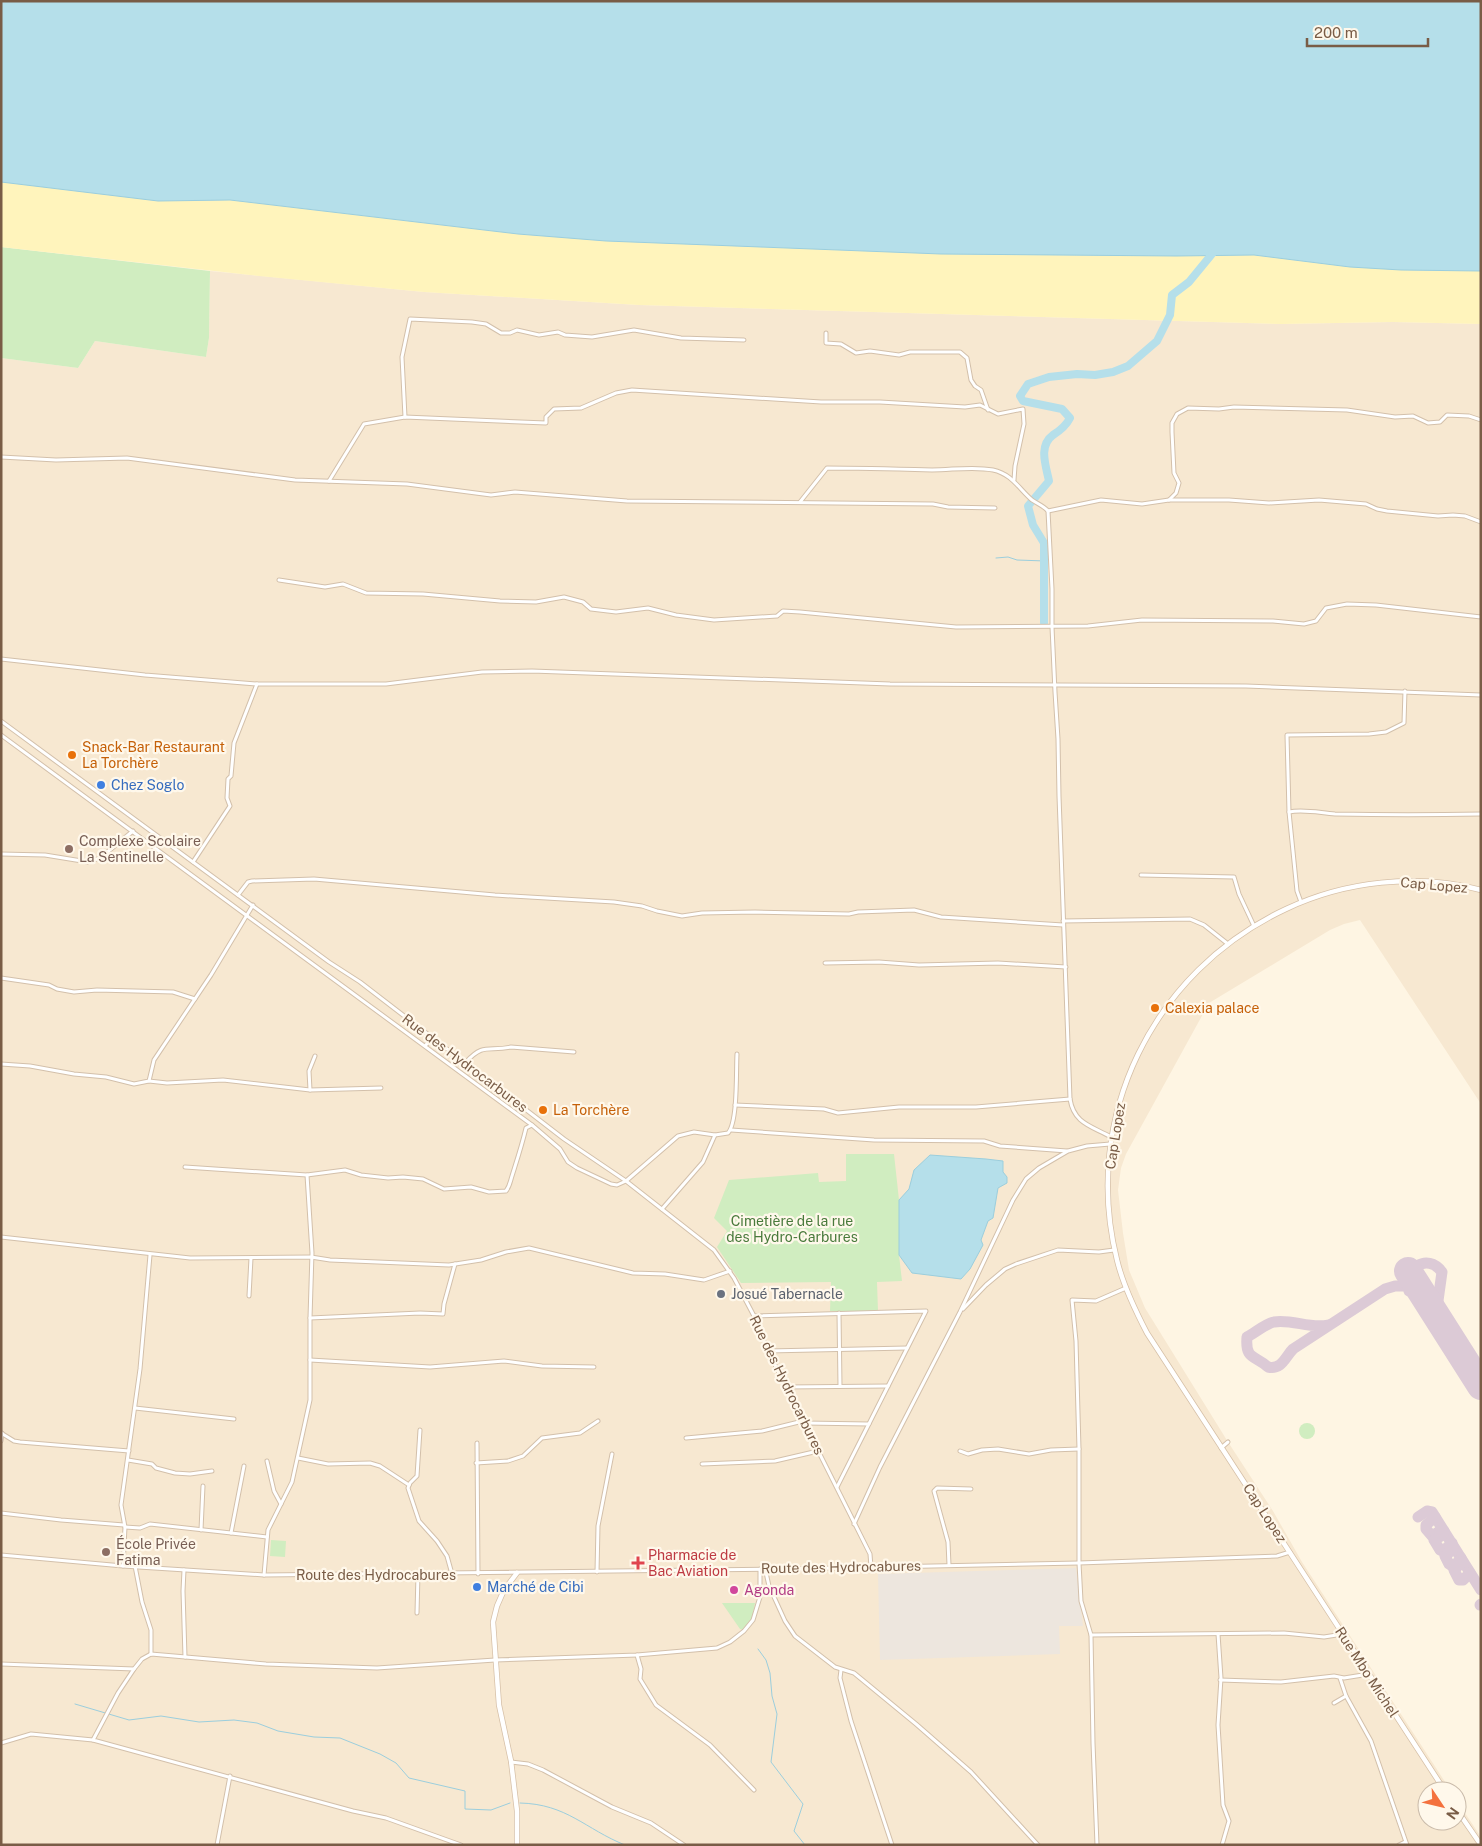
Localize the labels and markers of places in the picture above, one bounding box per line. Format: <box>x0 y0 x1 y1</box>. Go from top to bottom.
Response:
place label: Snack-Bar Restaurant La Torchère <box>82 739 225 771</box>
marker: Snack-Bar Restaurant La Torchère <box>66 749 78 761</box>
place label: Chez Soglo <box>111 777 184 793</box>
marker: Chez Soglo <box>95 779 107 791</box>
place label: Complexe Scolaire La Sentinelle <box>79 833 201 865</box>
marker: Complexe Scolaire La Sentinelle <box>63 843 75 855</box>
place label: Calexia palace <box>1165 1000 1260 1016</box>
marker: Calexia palace <box>1149 1002 1161 1014</box>
place label: La Torchère <box>553 1102 629 1118</box>
marker: La Torchère <box>537 1104 549 1116</box>
place label: Josué Tabernacle <box>731 1286 843 1302</box>
marker: Josué Tabernacle <box>715 1288 727 1300</box>
place label: École Privée Fatima <box>116 1535 196 1568</box>
marker: École Privée Fatima <box>100 1546 112 1558</box>
place label: Pharmacie de Bac Aviation <box>648 1547 736 1579</box>
marker: Pharmacie de Bac Aviation <box>632 1557 644 1569</box>
place label: Marché de Cibi <box>487 1579 584 1595</box>
marker: Marché de Cibi <box>471 1581 483 1593</box>
place label: Agonda <box>744 1582 794 1598</box>
marker: Agonda <box>728 1584 740 1596</box>

